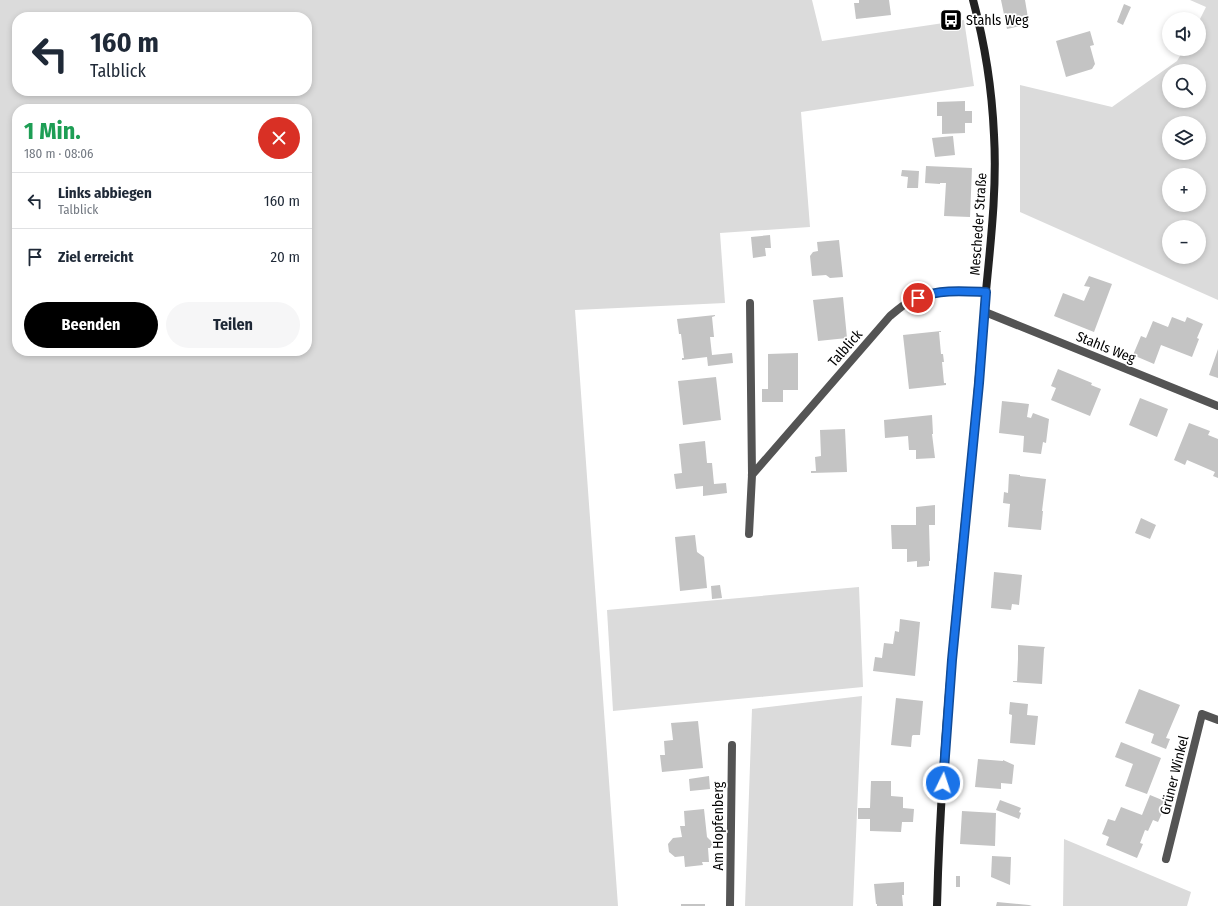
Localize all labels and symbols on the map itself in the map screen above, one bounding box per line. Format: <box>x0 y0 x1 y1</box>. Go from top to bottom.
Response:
bus stop icon: Stahls Weg <box>938 7 964 33</box>
place label: Stahls Weg <box>966 12 1029 29</box>
street label: Mescheder Straße <box>966 172 991 276</box>
pin <box>901 281 935 315</box>
street label: Talblick <box>825 326 866 370</box>
street label: Stahls Weg <box>1074 328 1138 367</box>
street label: Grüner Winkel <box>1156 733 1193 817</box>
position arrow <box>922 762 964 804</box>
street label: Am Hopfenberg <box>710 781 727 870</box>

